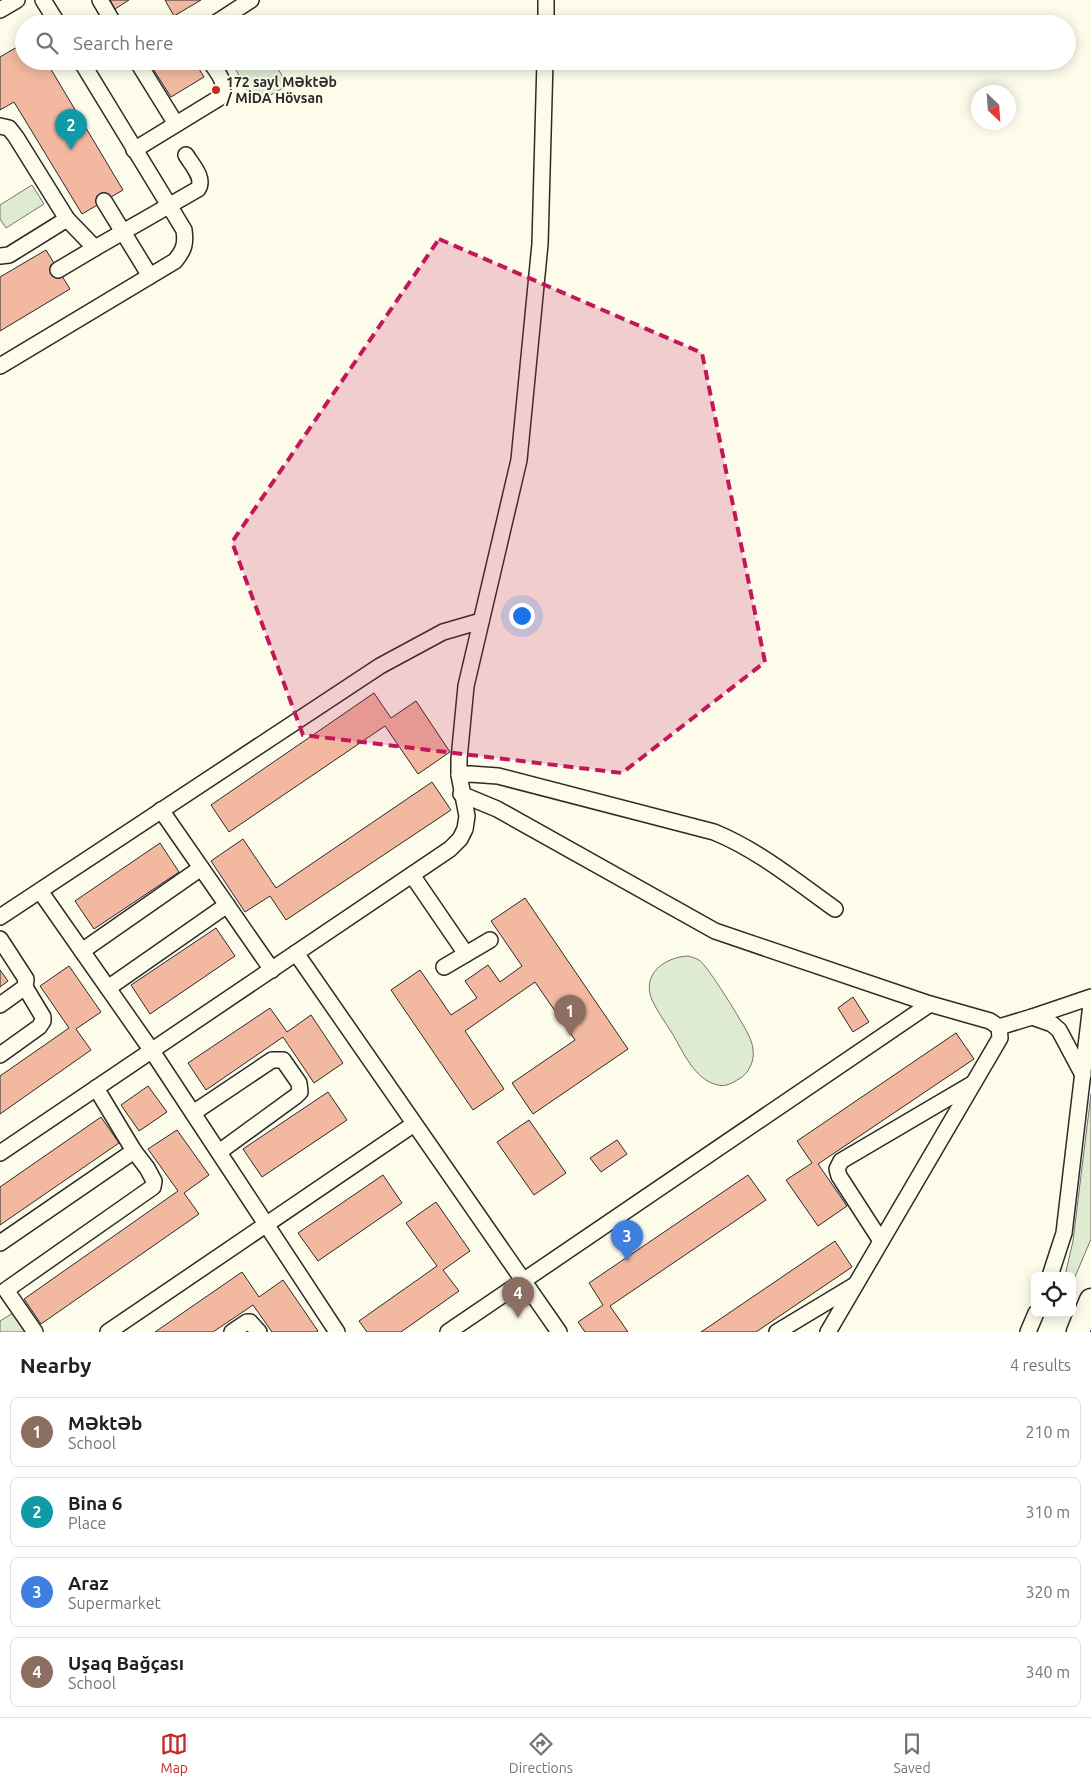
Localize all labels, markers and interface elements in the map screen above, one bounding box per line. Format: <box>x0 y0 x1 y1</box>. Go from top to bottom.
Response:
search box <box>15 15 1076 70</box>
icon: search <box>33 29 61 57</box>
text: Search here <box>73 32 173 54</box>
place label: 172 sayl Məktəb / MİDA Hövsan <box>225 74 337 106</box>
marker: 172 sayl Məktəb / MİDA Hövsan <box>210 84 222 96</box>
north arrow <box>971 85 1016 130</box>
pin: 2 <box>55 109 87 150</box>
your location <box>509 603 535 629</box>
pin: 1 <box>554 995 586 1036</box>
pin: 3 <box>611 1220 643 1261</box>
map controls <box>1031 1272 1076 1317</box>
button: locate <box>1031 1272 1076 1317</box>
pin: 4 <box>502 1277 534 1318</box>
text: Nearby <box>20 1353 91 1377</box>
text: 4 results <box>1010 1356 1071 1374</box>
text: Məktəb <box>68 1412 142 1434</box>
text: 1 <box>32 1423 42 1441</box>
text: 210 m <box>1025 1423 1070 1441</box>
text: School <box>68 1434 116 1452</box>
text: Bina 6 <box>68 1492 123 1514</box>
text: 2 <box>32 1503 42 1521</box>
text: 310 m <box>1025 1503 1070 1521</box>
text: Place <box>68 1514 106 1532</box>
text: Araz <box>68 1572 109 1594</box>
text: 3 <box>32 1583 42 1601</box>
text: 320 m <box>1025 1583 1070 1601</box>
text: Supermarket <box>68 1594 161 1612</box>
text: Uşaq Bağçası <box>68 1652 184 1674</box>
text: 4 <box>32 1663 42 1681</box>
text: 340 m <box>1025 1663 1070 1681</box>
text: School <box>68 1674 116 1692</box>
tab: Map <box>160 1730 188 1776</box>
tab: Directions <box>509 1730 573 1776</box>
tab: Saved <box>893 1730 931 1776</box>

